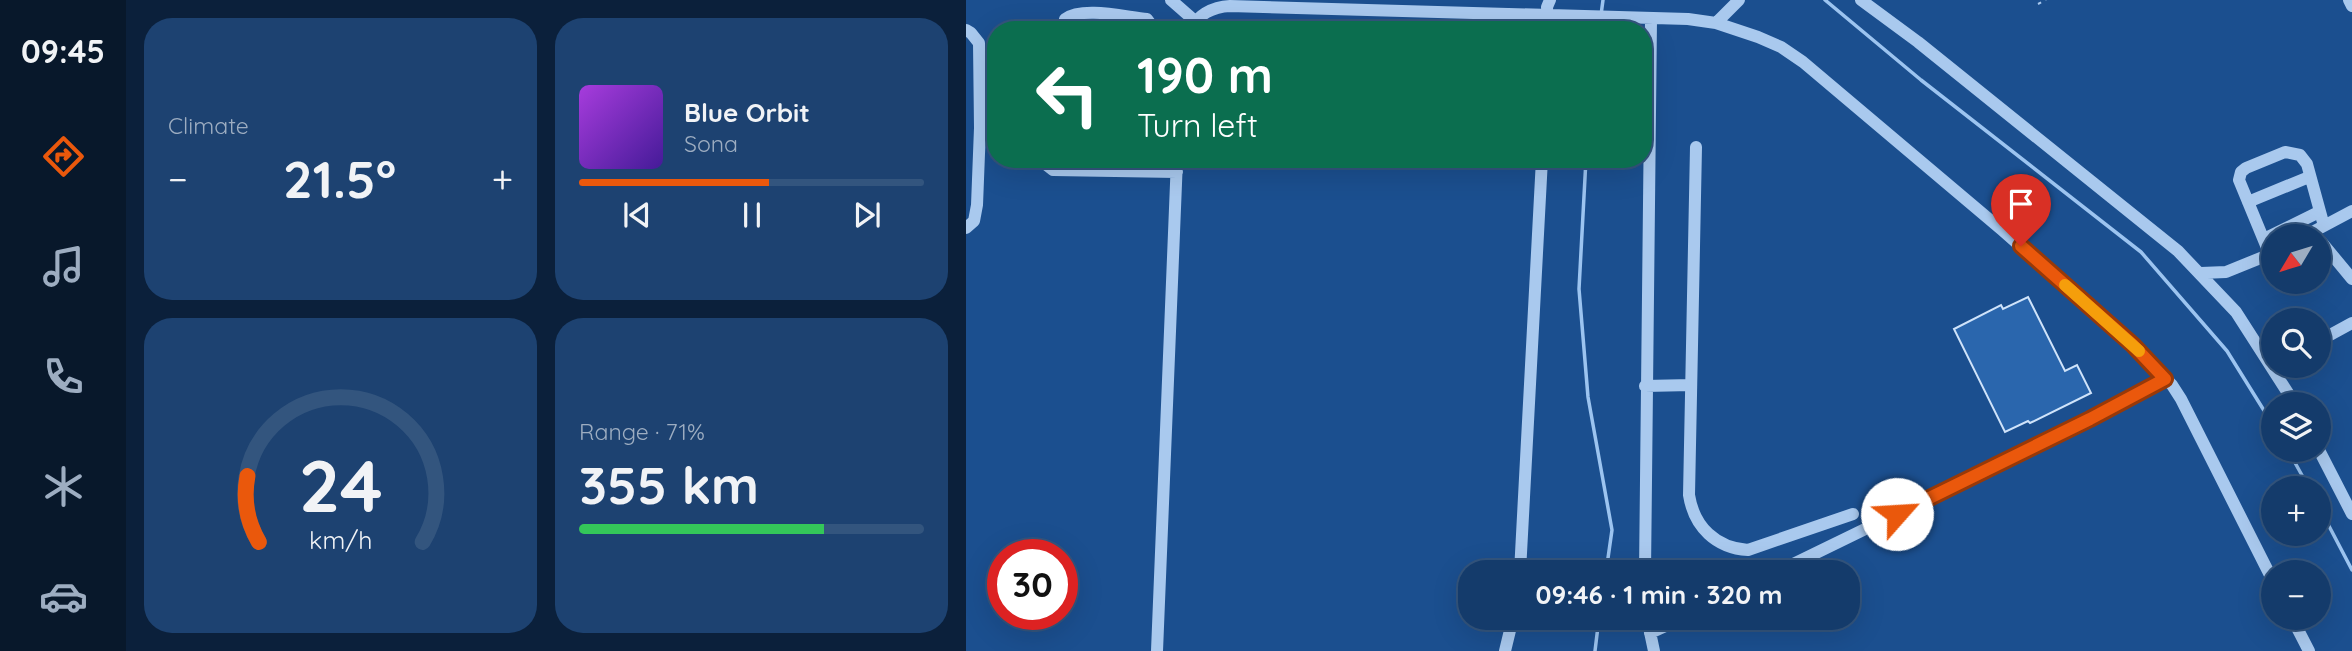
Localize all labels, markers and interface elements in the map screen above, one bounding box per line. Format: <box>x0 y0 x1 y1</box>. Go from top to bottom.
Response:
text: 09:45 <box>21 31 105 71</box>
text: 190 m <box>1137 44 1273 105</box>
icon: left <box>1022 49 1113 140</box>
text: Blue Orbit <box>684 96 810 129</box>
text: Turn left <box>1137 105 1258 145</box>
text: Climate <box>168 111 249 140</box>
text: Sona <box>684 129 738 158</box>
icon: directions <box>39 132 88 181</box>
text: 21.5° <box>283 146 396 211</box>
text: − <box>168 155 188 203</box>
text: + <box>492 155 513 203</box>
pin <box>1991 174 2051 246</box>
icon: arrive <box>2002 185 2040 223</box>
icon: previous <box>618 196 656 234</box>
icon: pause <box>733 196 771 234</box>
icon: next <box>848 196 886 234</box>
north arrow <box>2261 224 2331 294</box>
map controls <box>2261 224 2331 630</box>
icon: music <box>39 242 88 291</box>
button: search <box>2261 308 2331 378</box>
icon: phone <box>39 352 88 401</box>
button: layers <box>2261 392 2331 462</box>
text: Range · 71% <box>579 417 705 446</box>
text: 24 <box>298 439 383 530</box>
text: 355 km <box>579 452 759 517</box>
icon: climate <box>39 462 88 511</box>
button: + <box>2261 476 2331 546</box>
position arrow <box>1860 477 1934 551</box>
text: km/h <box>309 523 372 554</box>
speed limit sign: 30 <box>987 539 1078 630</box>
button: − <box>2261 560 2331 630</box>
icon: car <box>39 572 88 621</box>
text: 09:46 · 1 min · 320 m <box>1535 578 1783 611</box>

